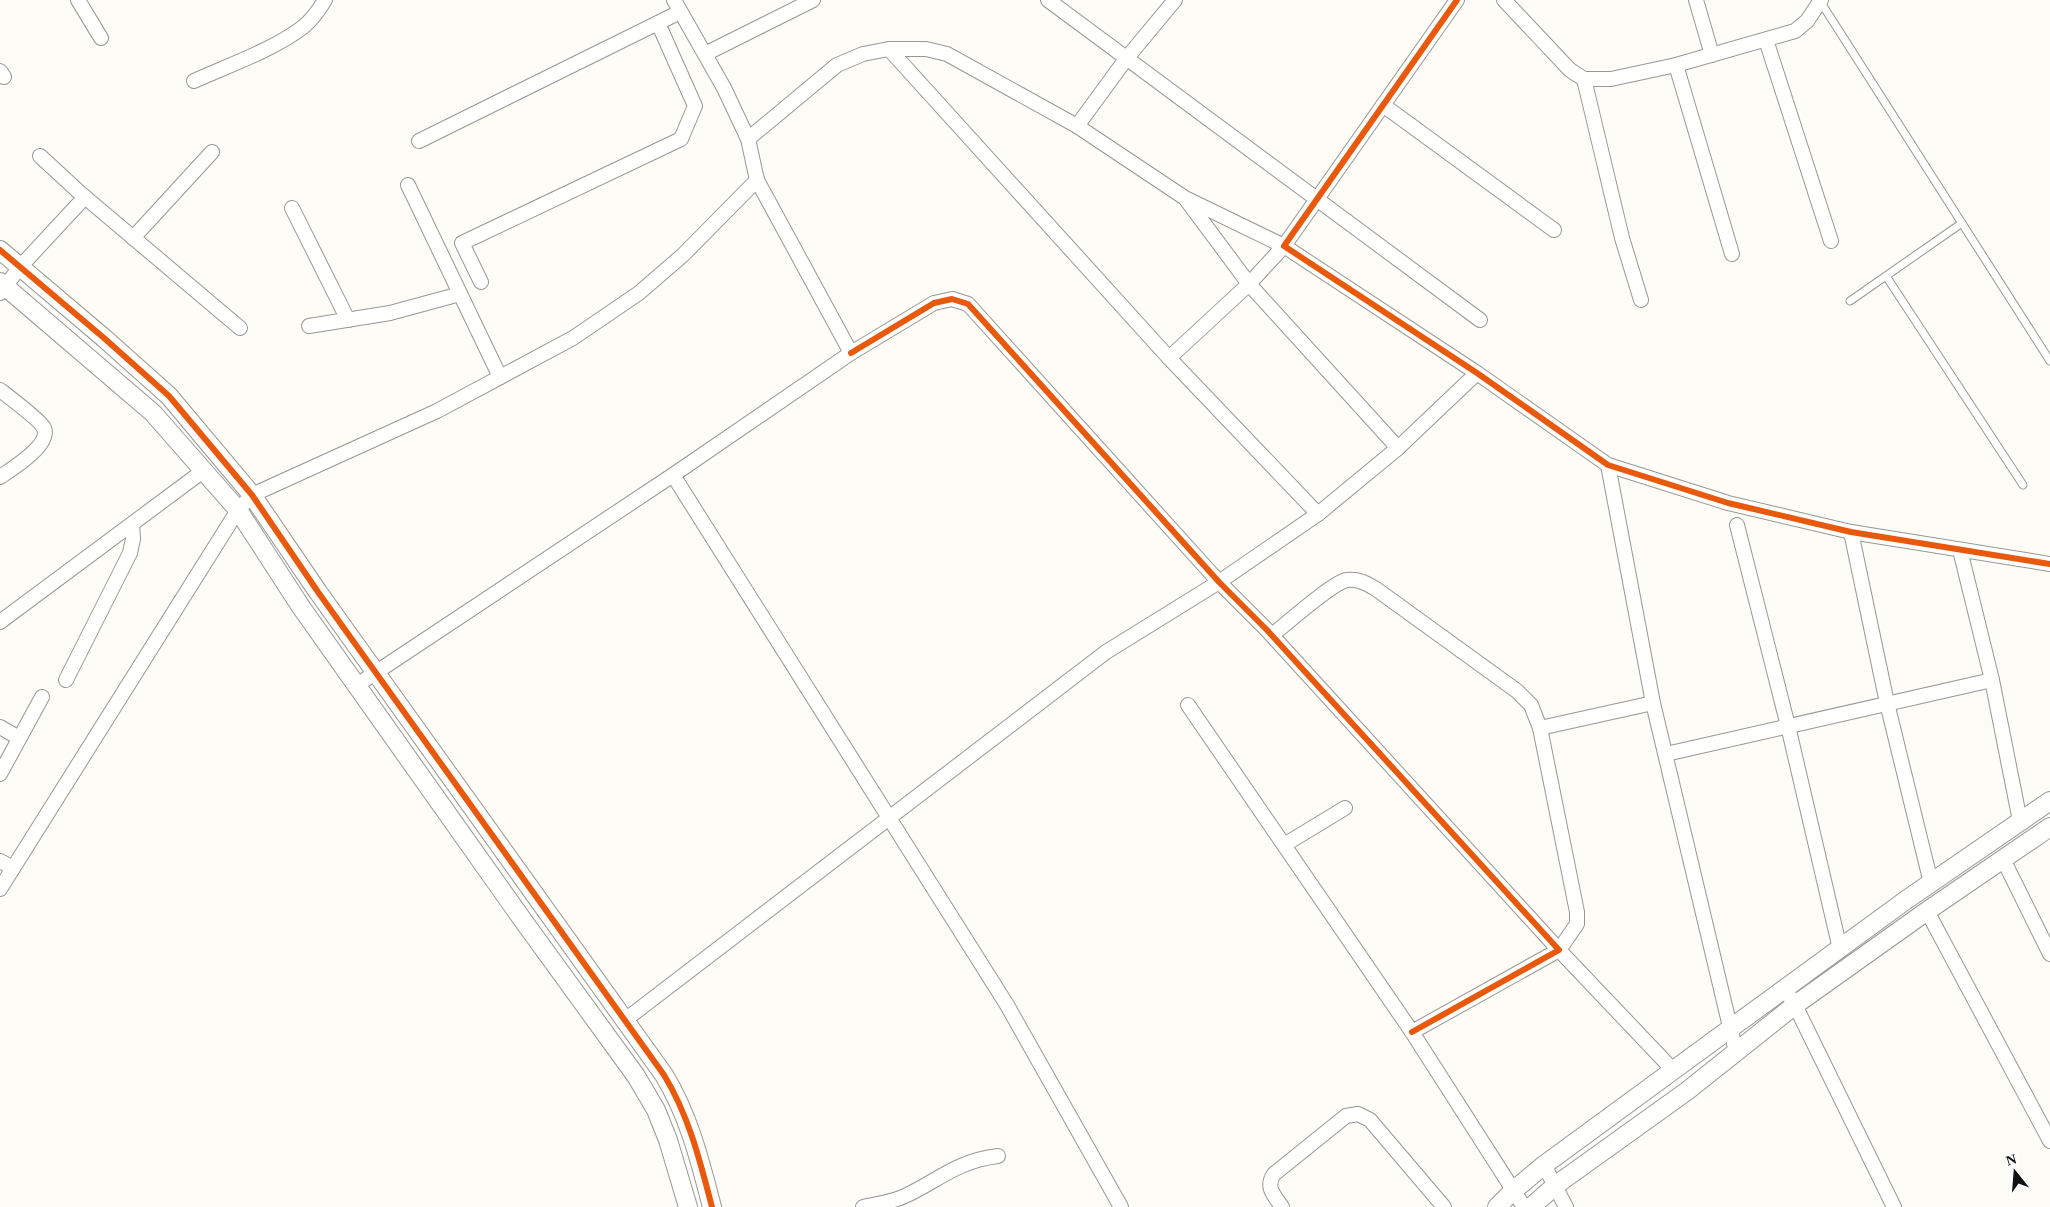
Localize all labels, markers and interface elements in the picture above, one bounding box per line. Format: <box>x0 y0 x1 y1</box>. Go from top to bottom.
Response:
north arrow <box>1990 1147 2040 1197</box>
text: N <box>2004 1151 2018 1169</box>

